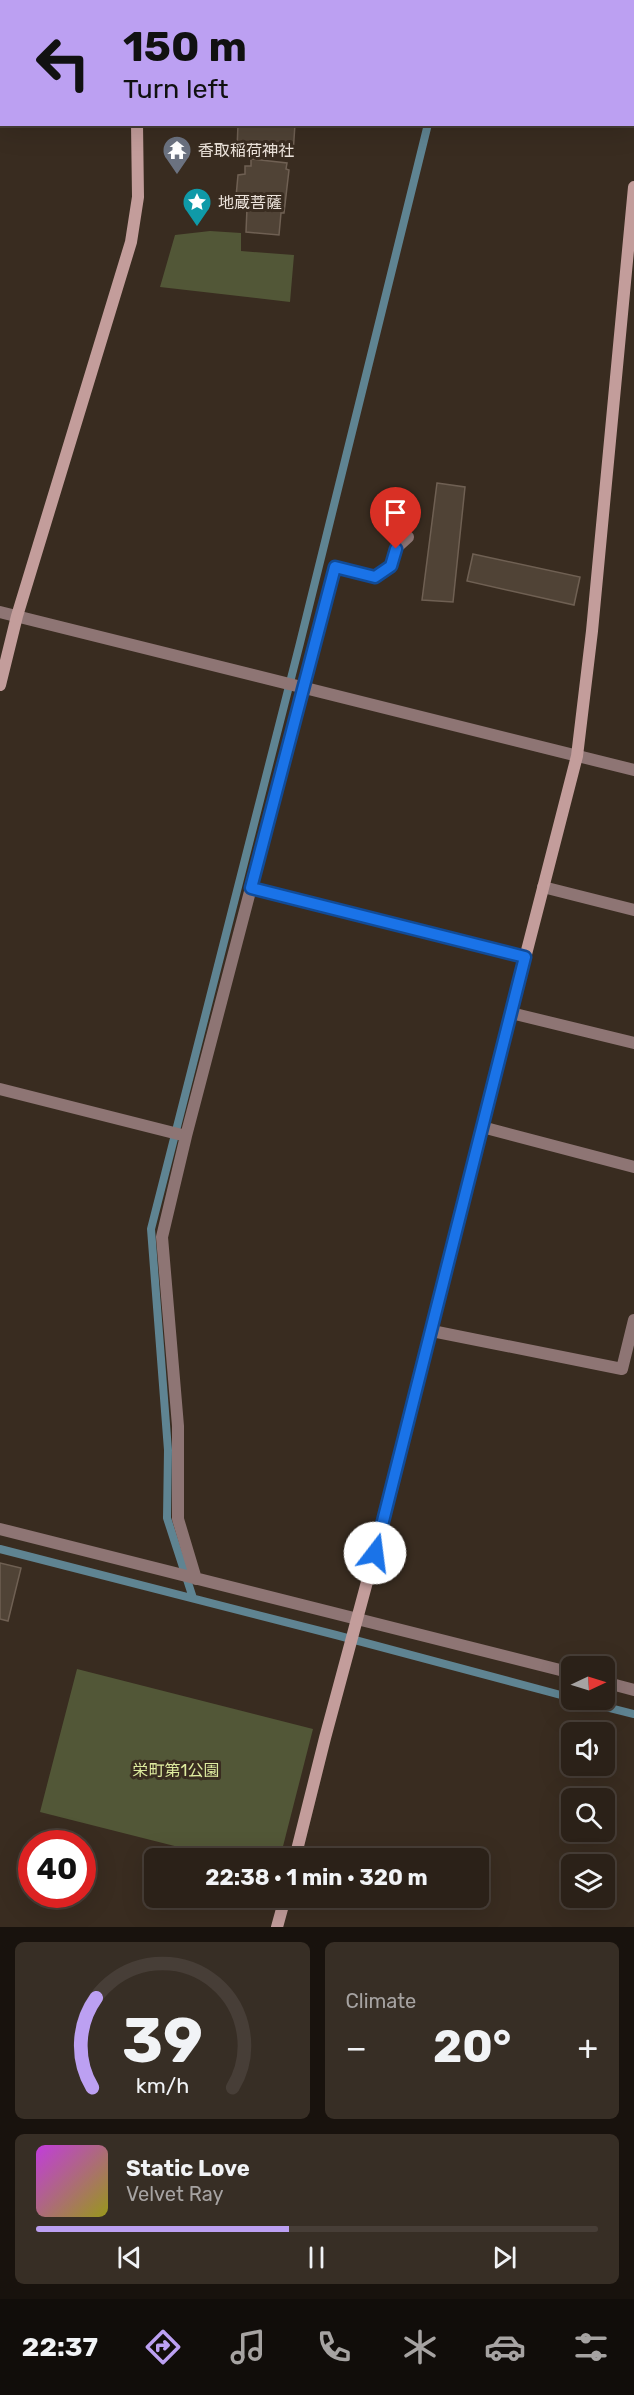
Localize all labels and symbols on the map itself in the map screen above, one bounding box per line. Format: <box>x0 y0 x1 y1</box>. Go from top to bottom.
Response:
temple icon: 香取稲荷神社 <box>161 134 193 176</box>
place label: 香取稲荷神社 <box>198 141 294 160</box>
place icon: 地蔵菩薩 <box>181 186 213 228</box>
place label: 地蔵菩薩 <box>218 193 282 212</box>
pin <box>370 487 421 549</box>
position arrow <box>343 1521 407 1585</box>
north arrow <box>561 1656 615 1710</box>
park label: 栄町第1公園 <box>133 1761 219 1780</box>
speed limit sign: 40 <box>18 1830 96 1908</box>

